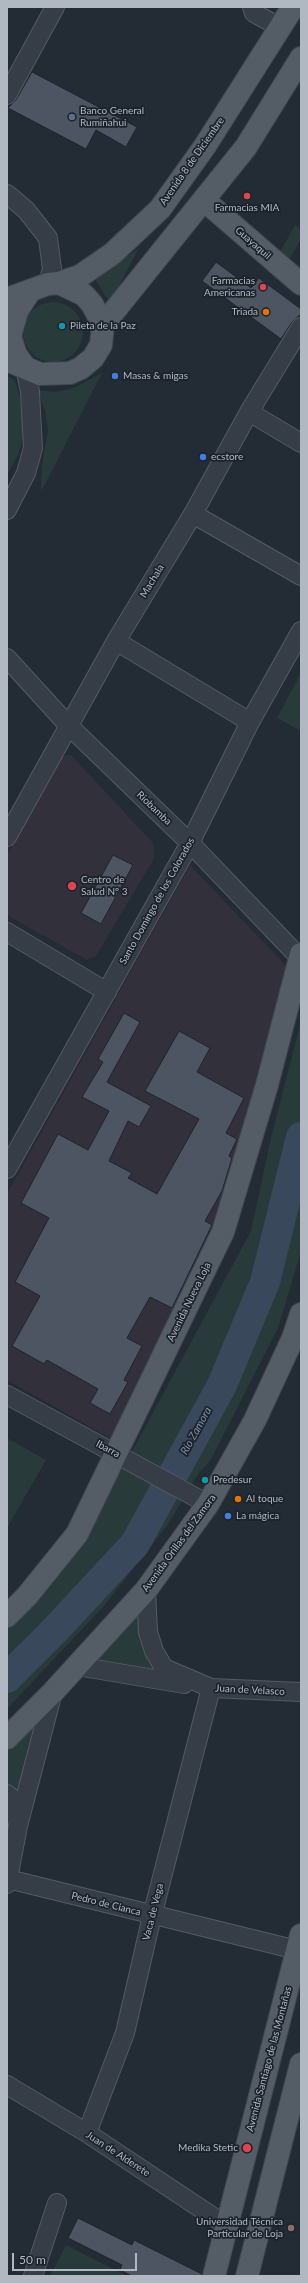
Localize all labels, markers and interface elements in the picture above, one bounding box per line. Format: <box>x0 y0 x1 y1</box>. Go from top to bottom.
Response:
place label: Banco General Rumiñahui <box>80 105 144 128</box>
marker: Banco General Rumiñahui <box>67 112 77 122</box>
street label: Avenida 8 de Diciembre <box>157 115 227 207</box>
marker: Farmacias MIA <box>242 191 252 201</box>
place label: Farmacias MIA <box>215 202 279 214</box>
street label: Guayaquil <box>233 224 273 262</box>
place label: Farmacias Americanas <box>204 275 255 298</box>
marker: Farmacias Americanas <box>258 282 268 292</box>
place label: Triada <box>232 306 258 318</box>
marker: Triada <box>261 307 271 317</box>
place label: Pileta de la Paz <box>70 320 136 332</box>
marker: Pileta de la Paz <box>57 321 67 331</box>
place label: Masas & migas <box>123 370 188 382</box>
marker: Masas & migas <box>110 371 120 381</box>
place label: ecstore <box>211 451 243 463</box>
marker: ecstore <box>198 452 208 462</box>
street label: Machala <box>137 562 167 600</box>
street label: Riobamba <box>134 789 174 827</box>
street label: Santo Domingo de los Colorados <box>117 835 197 967</box>
place label: Centro de Salud Nº 3 <box>81 874 127 898</box>
marker: Centro de Salud Nº 3 <box>66 880 78 892</box>
street label: Avenida Nueva Loja <box>165 1261 213 1343</box>
water label: Río Zamora <box>178 1405 214 1457</box>
street label: Ibarra <box>94 1438 122 1460</box>
place label: Predesur <box>213 1474 252 1486</box>
marker: Predesur <box>200 1475 210 1485</box>
street label: Avenida Orillas del Zamora <box>140 1492 218 1594</box>
place label: Al toque <box>246 1493 283 1505</box>
marker: Al toque <box>233 1494 243 1504</box>
place label: La mágica <box>236 1510 279 1522</box>
marker: La mágica <box>223 1511 233 1521</box>
street label: Juan de Velasco <box>215 1682 285 1698</box>
street label: Vaca de Vega <box>140 1882 166 1942</box>
street label: Pedro de Cianca <box>70 1890 142 1918</box>
street label: Avenida Santiago de las Montañas <box>244 1985 294 2133</box>
street label: Juan de Alderete <box>84 2129 152 2179</box>
place label: Medika Stetic <box>178 2142 238 2154</box>
marker: Medika Stetic <box>241 2142 253 2154</box>
place label: Universidad Técnica Particular de Loja <box>196 2216 283 2240</box>
marker: Universidad Técnica Particular de Loja <box>286 2223 296 2233</box>
scale bar <box>14 2245 139 2271</box>
text: 50 m <box>19 2252 46 2267</box>

